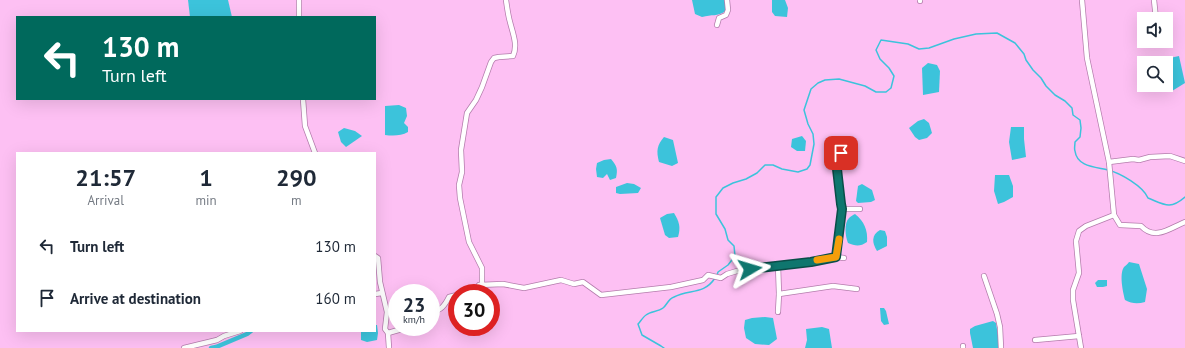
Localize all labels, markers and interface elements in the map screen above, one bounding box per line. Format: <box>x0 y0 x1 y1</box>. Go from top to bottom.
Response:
map controls <box>1137 12 1173 92</box>
button: sound <box>1137 12 1173 48</box>
text: 130 m <box>102 28 179 65</box>
icon: left <box>36 32 88 84</box>
button: search <box>1137 56 1173 92</box>
text: Turn left <box>102 64 167 87</box>
pin <box>824 136 858 170</box>
icon: arrive <box>830 142 852 164</box>
text: 21:57 <box>75 162 136 193</box>
text: 1 <box>199 162 213 193</box>
text: 290 <box>276 162 317 193</box>
text: Arrival <box>88 192 124 209</box>
text: min <box>195 192 217 209</box>
text: m <box>291 192 302 209</box>
icon: left <box>36 235 58 257</box>
text: Turn left <box>70 237 124 256</box>
text: 130 m <box>315 237 356 256</box>
position arrow <box>729 248 771 290</box>
speed limit sign: 30 <box>448 284 500 336</box>
icon: arrive <box>36 287 58 309</box>
text: Arrive at destination <box>70 289 201 308</box>
text: 160 m <box>315 289 356 308</box>
text: 23 <box>403 292 425 318</box>
text: km/h <box>403 313 425 326</box>

